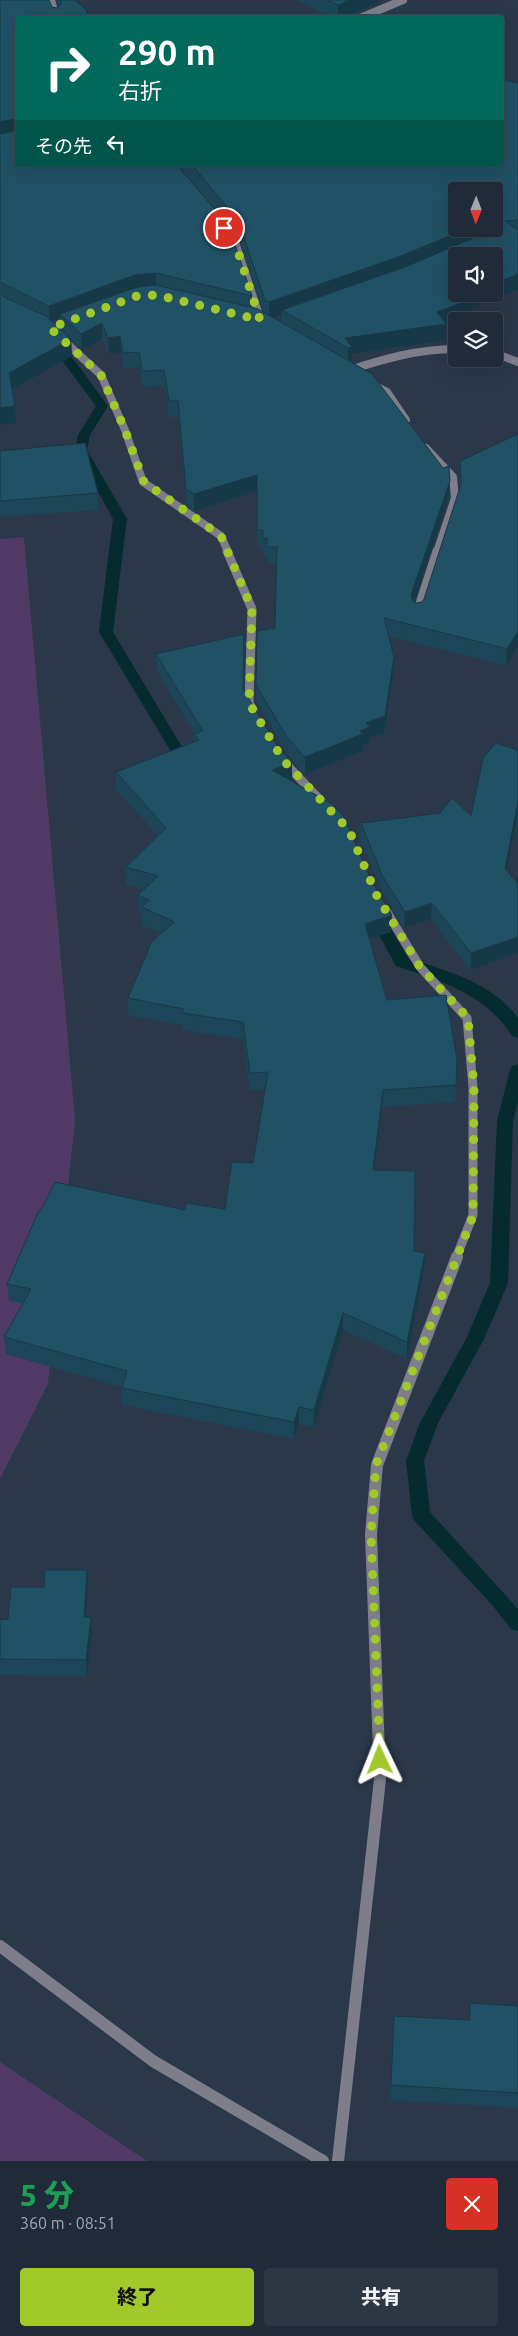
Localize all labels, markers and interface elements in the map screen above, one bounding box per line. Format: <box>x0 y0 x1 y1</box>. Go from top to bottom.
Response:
text: 290 m <box>118 32 216 72</box>
icon: right <box>35 35 100 100</box>
text: 右折 <box>118 78 162 103</box>
icon: left <box>102 130 130 158</box>
text: その先 <box>35 135 92 157</box>
north arrow <box>448 182 502 238</box>
map controls <box>448 182 503 367</box>
pin <box>203 207 245 249</box>
icon: arrive <box>210 214 238 242</box>
button: sound <box>448 247 503 302</box>
button: layers <box>448 312 503 367</box>
position arrow <box>353 1733 405 1785</box>
text: 5 分 <box>20 2178 74 2212</box>
button: close <box>446 2178 498 2230</box>
text: 360 m · 08:51 <box>20 2214 116 2232</box>
button: 終了 <box>20 2268 254 2326</box>
button: 共有 <box>264 2268 498 2326</box>

